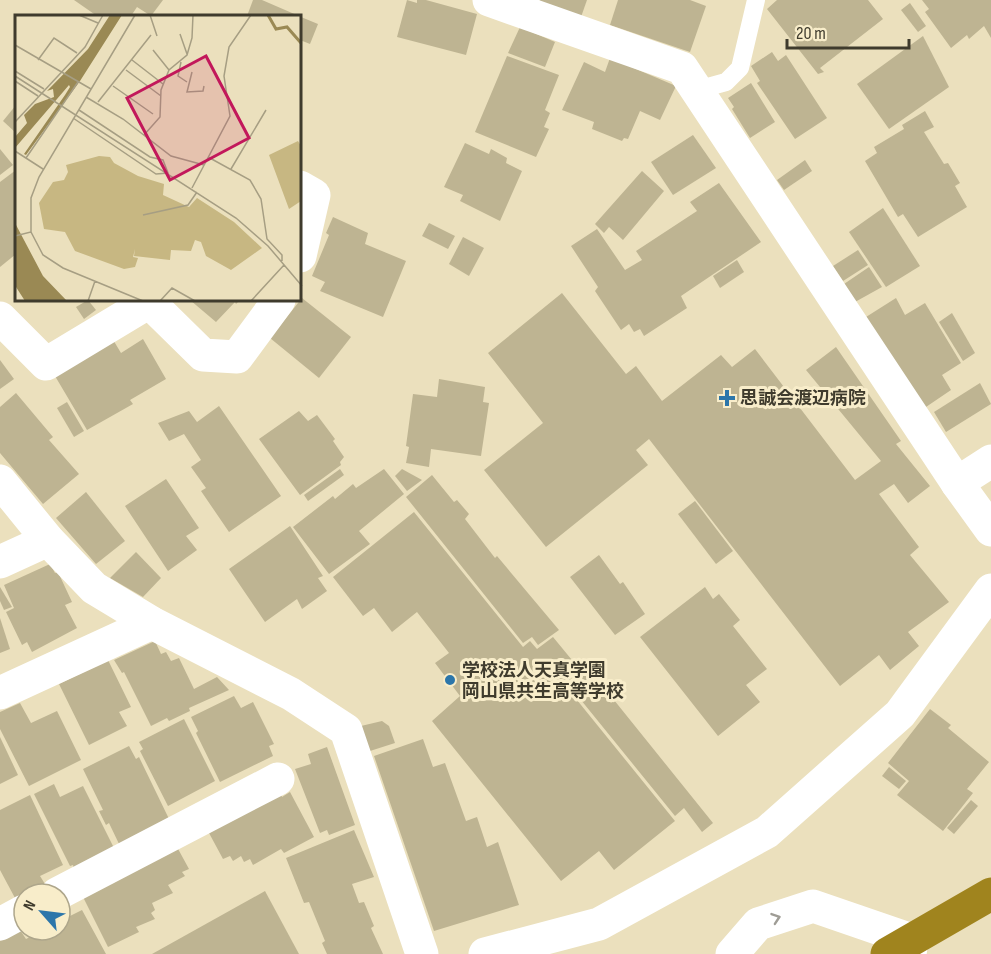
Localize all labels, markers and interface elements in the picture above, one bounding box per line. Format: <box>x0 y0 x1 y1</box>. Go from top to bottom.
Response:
scale bar <box>787 12 908 50</box>
inset map <box>15 15 302 302</box>
text: 20 m <box>796 23 826 44</box>
place label: 思誠会渡辺病院 <box>740 388 866 409</box>
marker: 思誠会渡辺病院 <box>718 389 736 407</box>
place label: 学校法人天真学園 岡山県共生高等学校 <box>462 660 624 702</box>
marker: 学校法人天真学園 岡山県共生高等学校 <box>443 673 457 687</box>
north arrow <box>12 882 72 942</box>
text: N <box>20 897 40 914</box>
one-way arrow <box>770 913 781 926</box>

